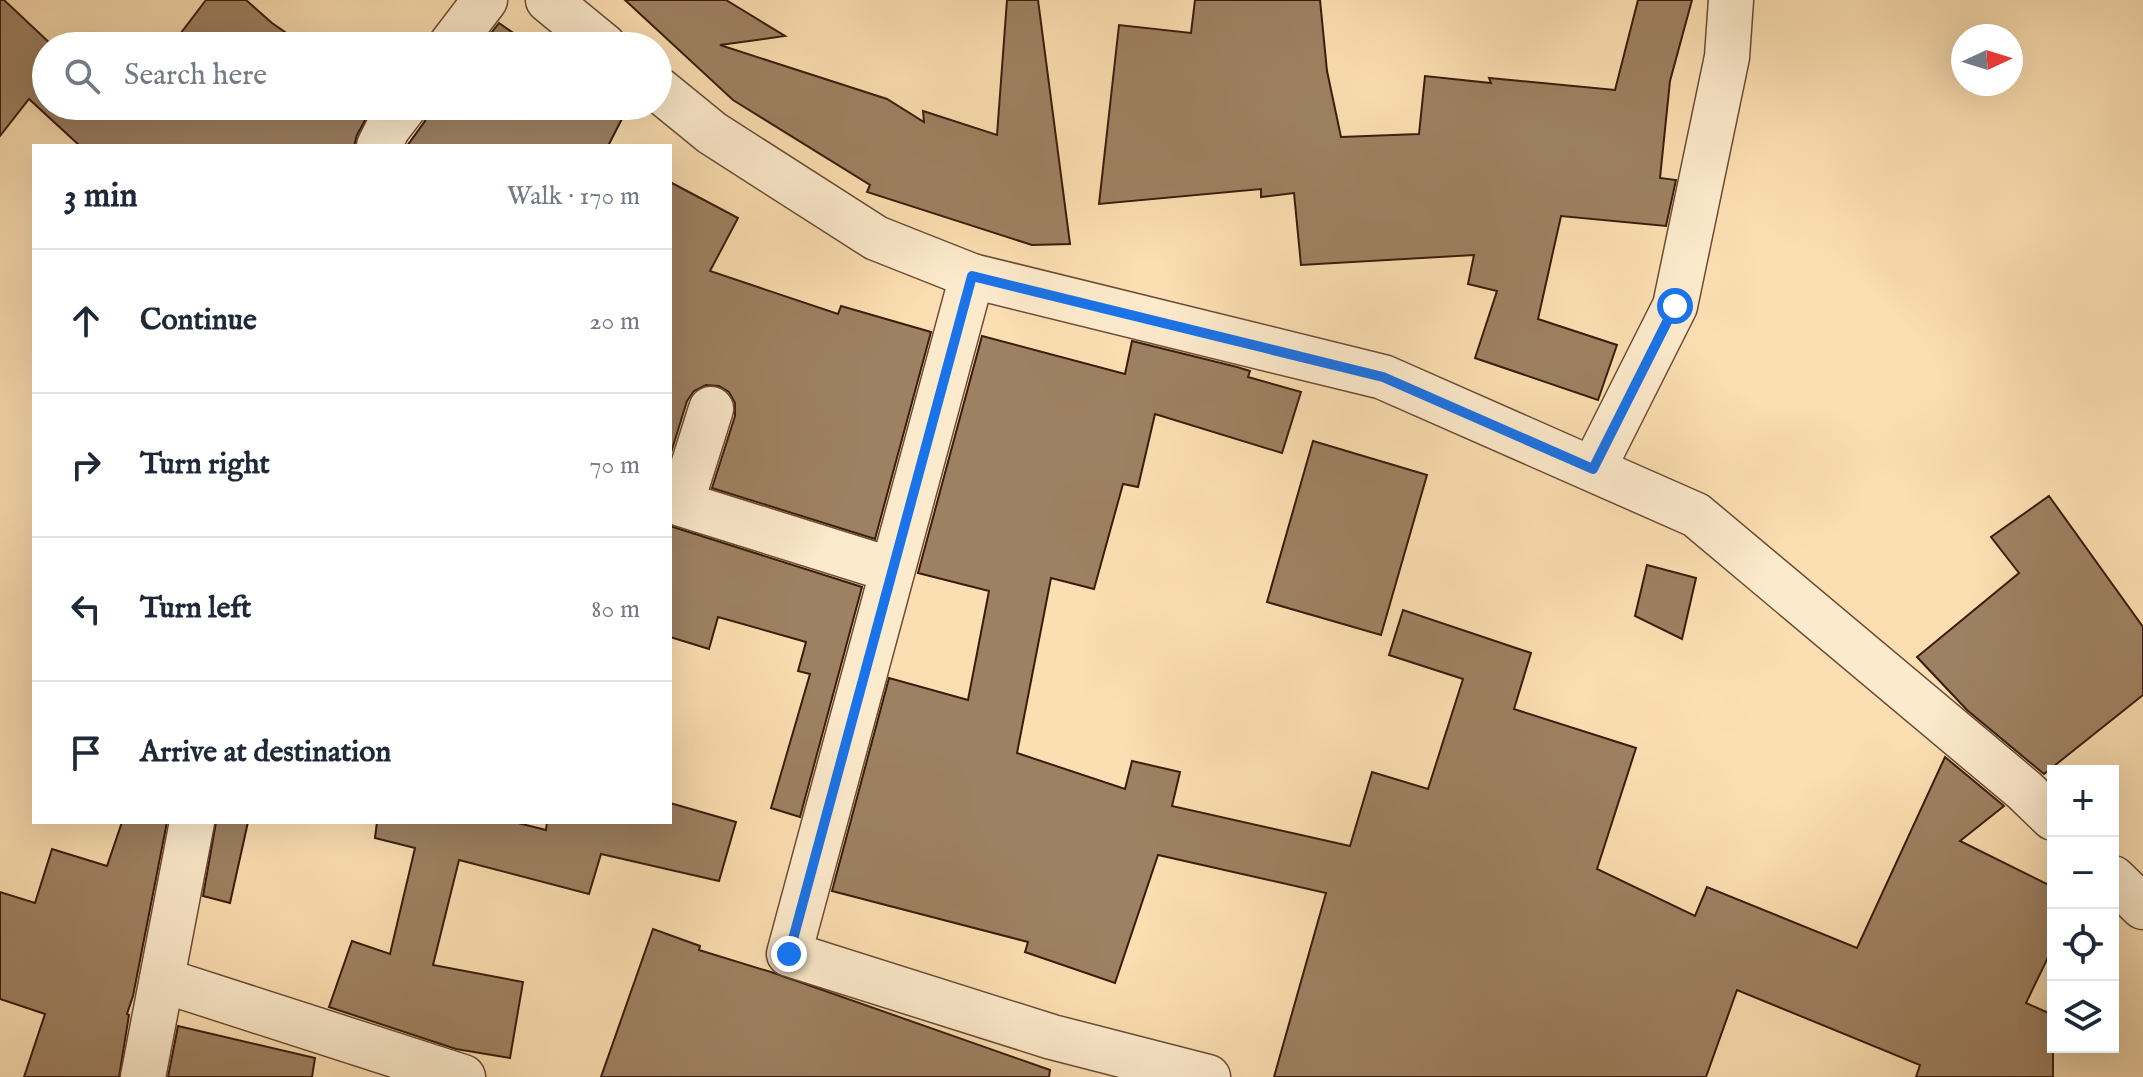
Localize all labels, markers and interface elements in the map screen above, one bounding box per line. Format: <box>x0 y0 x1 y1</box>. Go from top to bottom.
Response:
north arrow <box>1951 24 2023 96</box>
search box <box>32 32 672 120</box>
icon: search <box>60 54 104 98</box>
text: Search here <box>124 57 267 95</box>
text: 3 min <box>64 175 138 218</box>
text: Walk · 170 m <box>507 180 640 213</box>
route start <box>1657 288 1693 324</box>
icon: ahead <box>64 299 108 343</box>
text: Continue <box>140 302 257 340</box>
text: 20 m <box>589 305 640 338</box>
icon: right <box>64 443 108 487</box>
text: Turn right <box>140 446 270 484</box>
text: 70 m <box>589 449 640 482</box>
icon: left <box>64 587 108 631</box>
text: Turn left <box>140 590 251 628</box>
text: 80 m <box>591 593 640 626</box>
icon: arrive <box>64 731 108 775</box>
text: Arrive at destination <box>140 734 391 772</box>
map controls <box>2047 765 2119 1053</box>
button: + <box>2047 765 2119 837</box>
button: − <box>2047 837 2119 909</box>
button: locate <box>2047 909 2119 981</box>
route end <box>771 936 807 972</box>
button: layers <box>2047 981 2119 1053</box>

